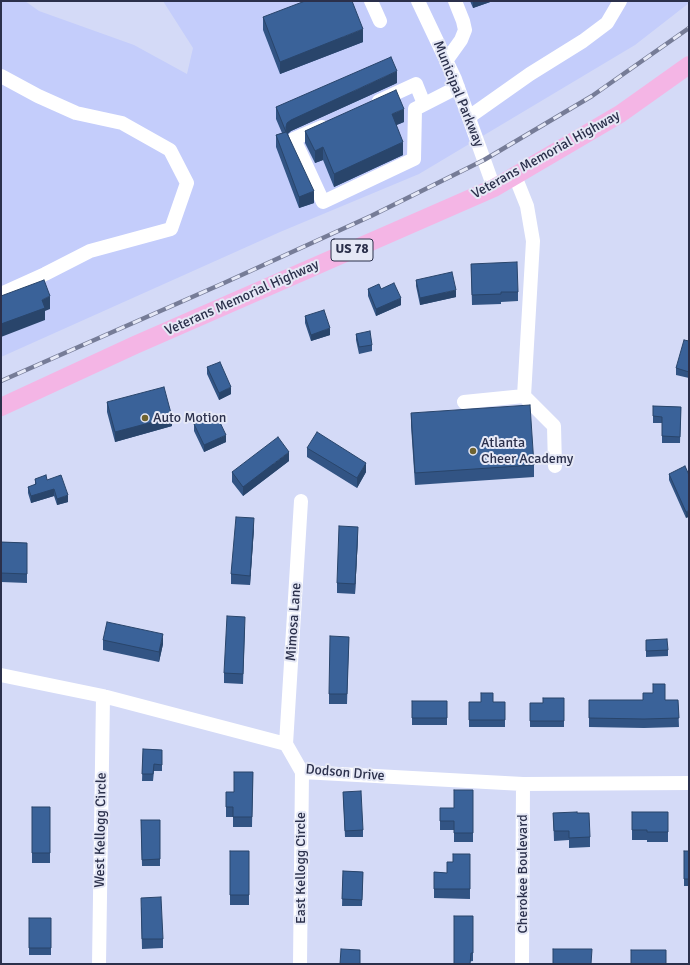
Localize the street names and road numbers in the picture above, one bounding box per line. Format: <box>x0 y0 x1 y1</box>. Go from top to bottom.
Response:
street label: Municipal Parkway <box>429 38 487 150</box>
street label: Veterans Memorial Highway <box>469 107 623 203</box>
road number: US 78 <box>331 239 373 261</box>
street label: Veterans Memorial Highway <box>162 256 322 340</box>
street label: Mimosa Lane <box>283 582 305 662</box>
street label: Dodson Drive <box>305 761 385 785</box>
street label: West Kellogg Circle <box>92 772 110 888</box>
street label: East Kellogg Circle <box>293 812 309 924</box>
street label: Cherokee Boulevard <box>515 814 531 934</box>

